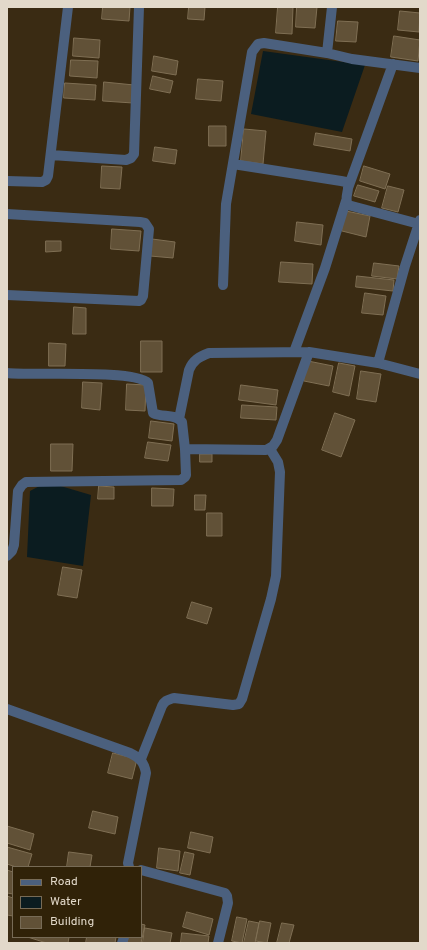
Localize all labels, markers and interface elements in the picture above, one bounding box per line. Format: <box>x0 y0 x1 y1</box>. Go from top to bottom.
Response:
legend <box>12 866 142 938</box>
text: Road <box>50 874 78 890</box>
text: Water <box>50 894 82 910</box>
text: Building <box>50 914 94 930</box>

